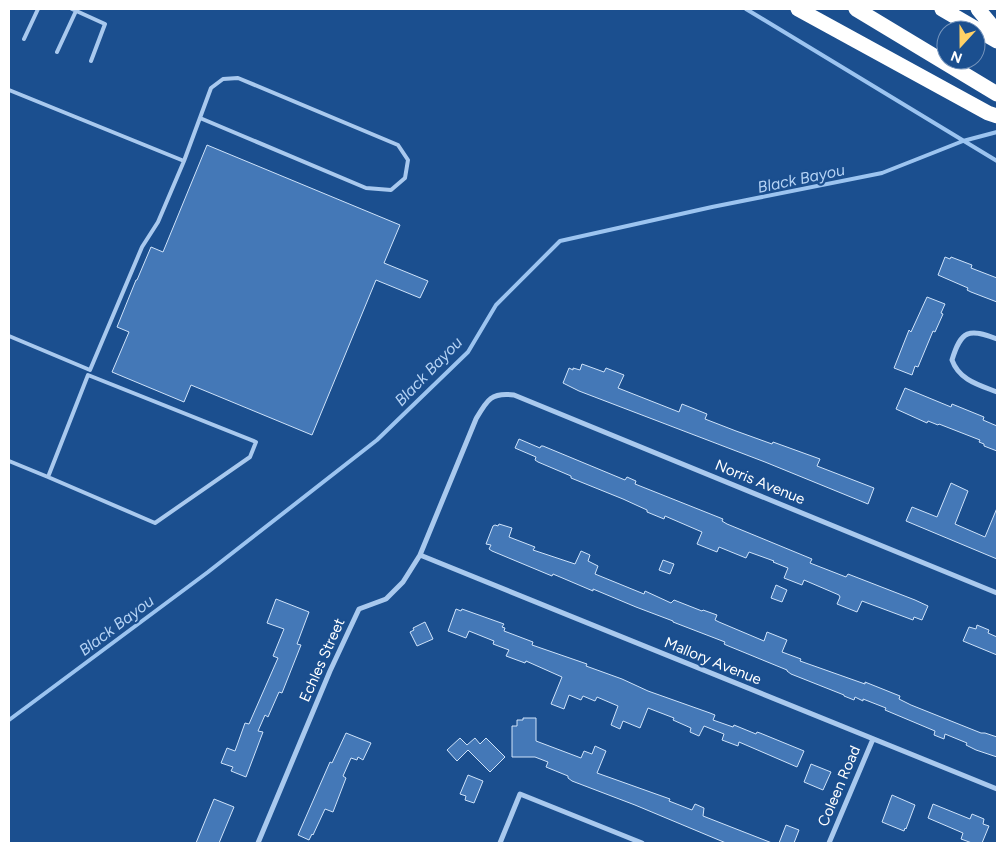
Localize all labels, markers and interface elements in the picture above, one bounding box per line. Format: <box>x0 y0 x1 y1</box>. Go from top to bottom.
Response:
north arrow <box>936 20 986 70</box>
text: N <box>948 47 965 67</box>
water label: Black Bayou <box>756 160 847 197</box>
water label: Black Bayou <box>391 333 466 410</box>
street label: Norris Avenue <box>712 456 808 508</box>
water label: Black Bayou <box>75 591 158 660</box>
street label: Echles Street <box>296 615 349 705</box>
street label: Mallory Avenue <box>662 633 764 689</box>
street label: Coleen Road <box>814 743 864 829</box>

